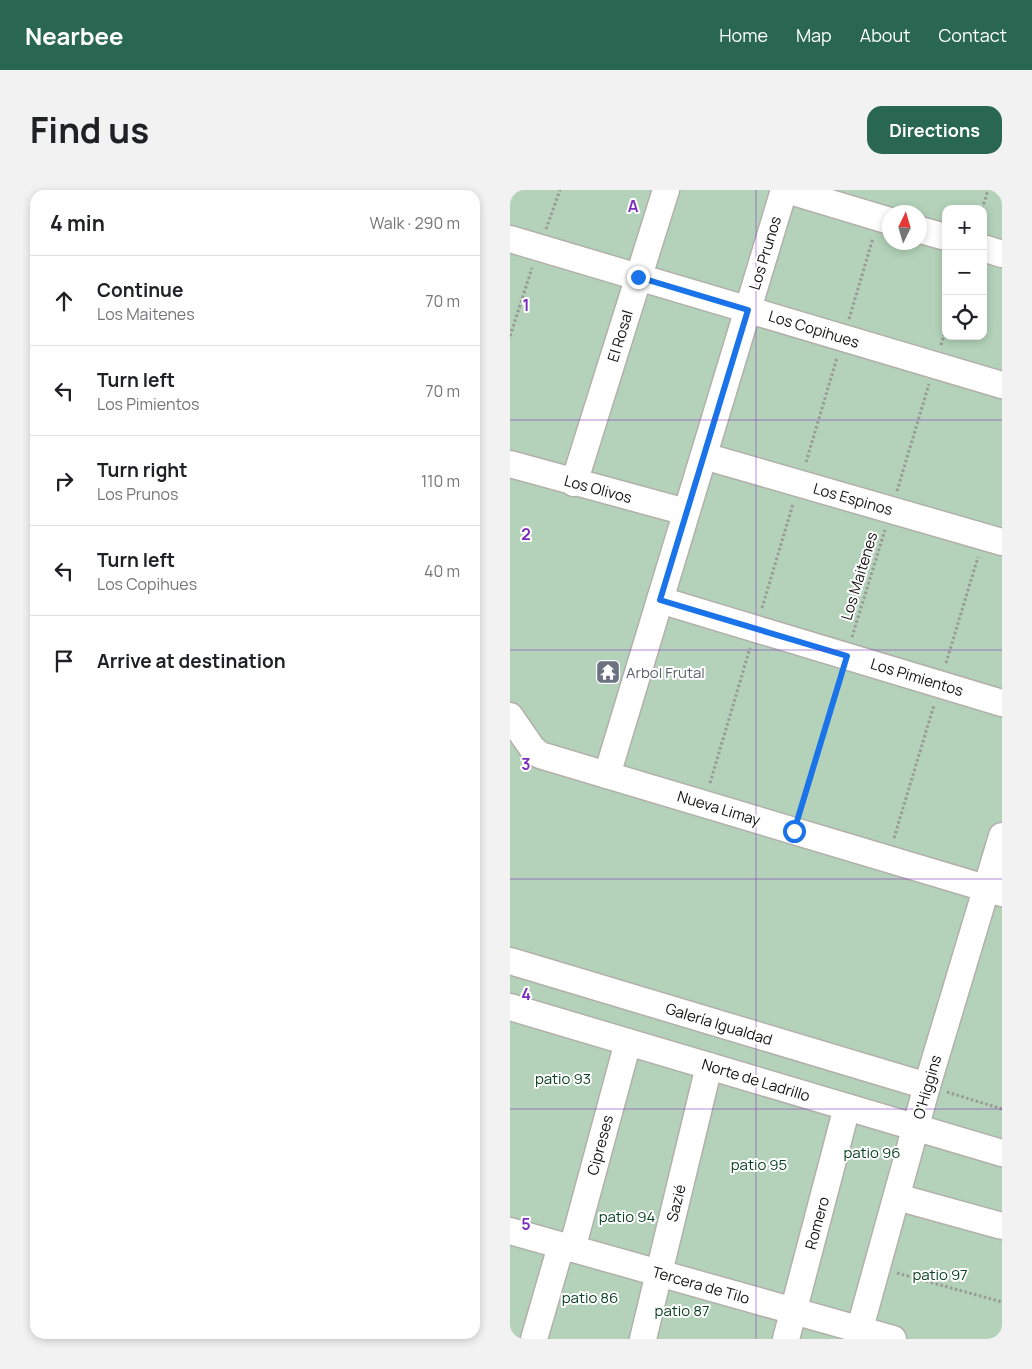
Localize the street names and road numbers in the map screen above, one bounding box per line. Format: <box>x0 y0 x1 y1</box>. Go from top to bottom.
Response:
street label: Los Prunos <box>744 213 786 293</box>
street label: Los Copihues <box>766 305 862 353</box>
street label: El Rosal <box>602 308 638 364</box>
street label: Los Olivos <box>562 470 634 508</box>
street label: Los Espinos <box>811 478 895 520</box>
street label: Los Maitenes <box>836 529 882 623</box>
street label: Los Pimientos <box>868 653 966 701</box>
street label: Nueva Limay <box>675 785 763 831</box>
street label: Galería Igualdad <box>663 998 775 1050</box>
street label: O'Higgins <box>908 1052 946 1122</box>
street label: Norte de Ladrillo <box>699 1054 813 1107</box>
street label: Cipreses <box>582 1112 618 1178</box>
street label: Sazié <box>661 1182 691 1224</box>
street label: Romero <box>800 1194 834 1252</box>
street label: Tercera de Tilo <box>650 1261 752 1309</box>

